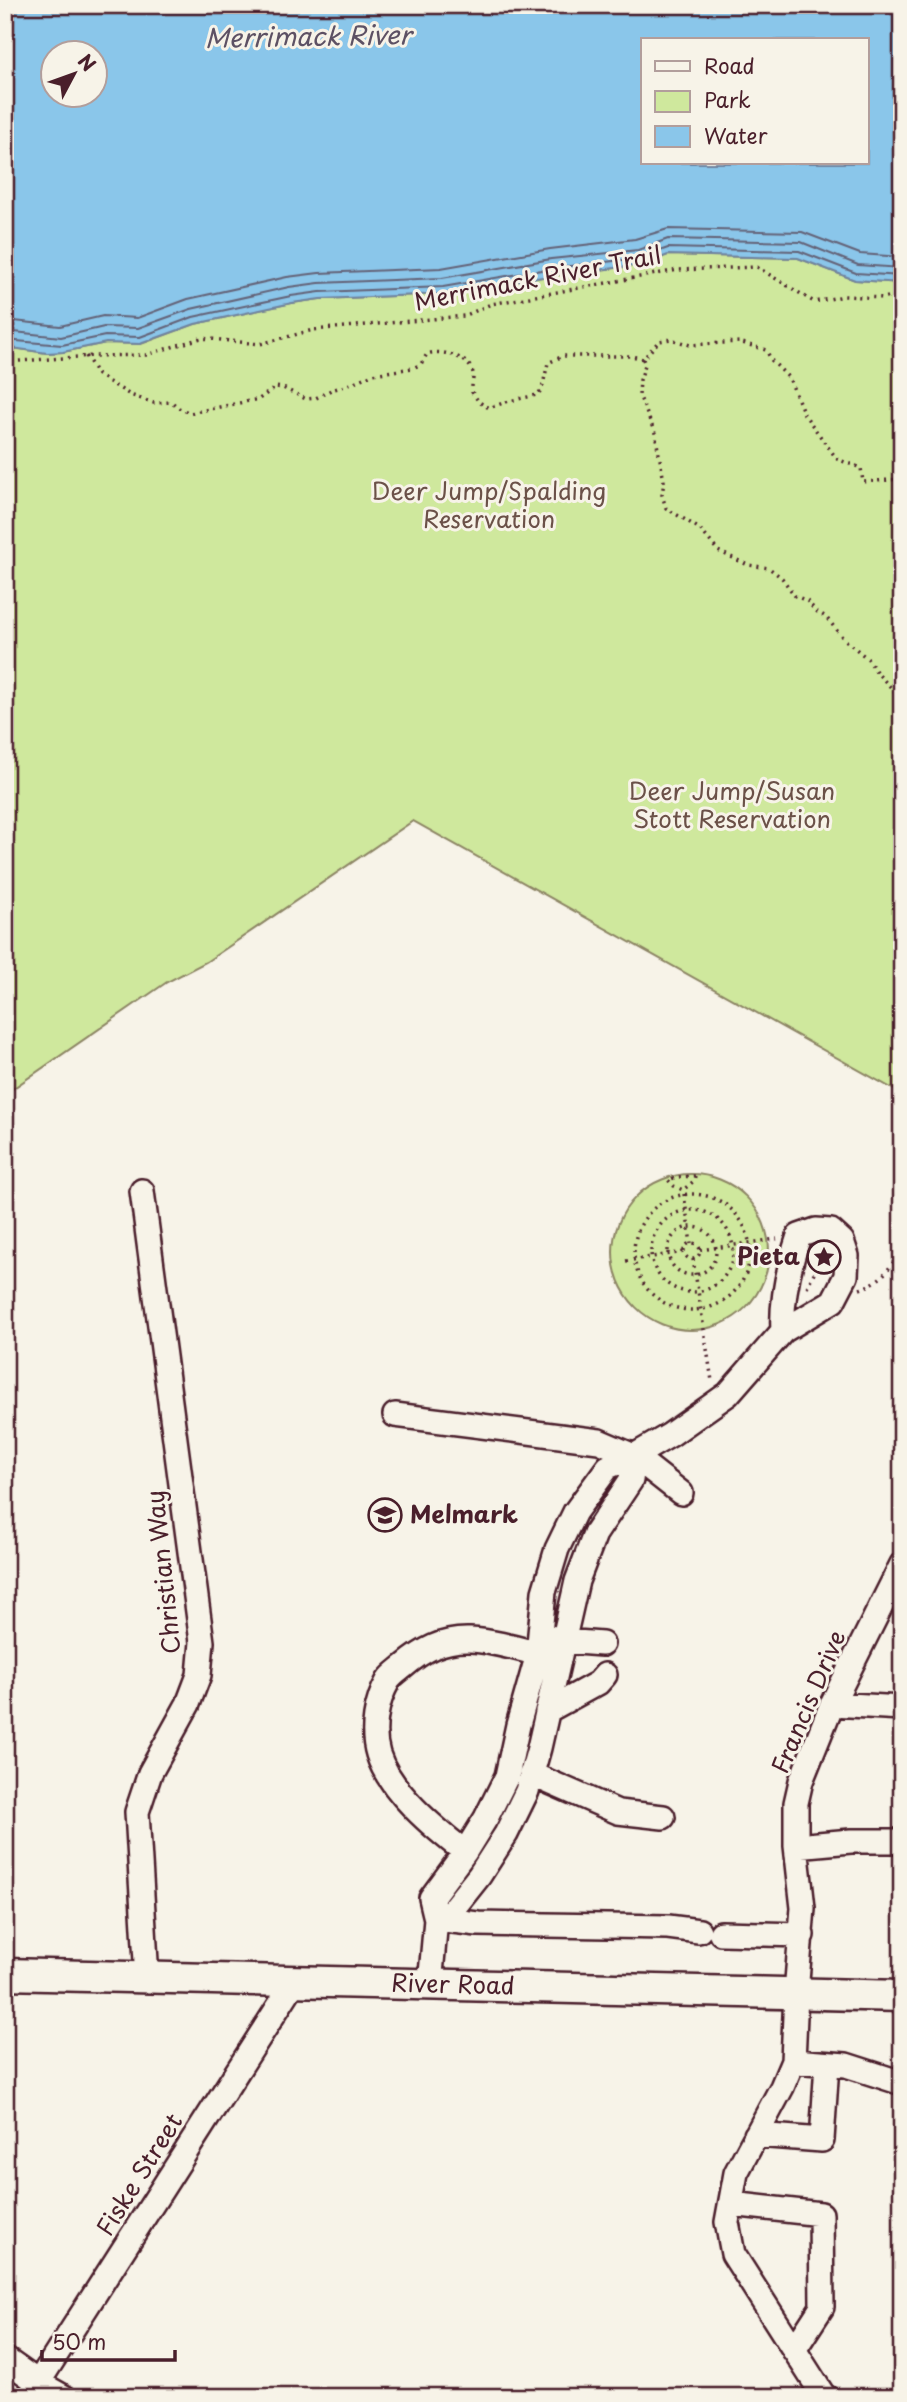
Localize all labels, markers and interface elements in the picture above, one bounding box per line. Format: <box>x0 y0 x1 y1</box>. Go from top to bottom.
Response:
water label: Merrimack River <box>204 14 415 57</box>
north arrow <box>38 38 108 108</box>
legend <box>641 38 869 164</box>
text: N <box>72 47 103 77</box>
text: Road <box>704 49 755 81</box>
text: Park <box>704 83 751 115</box>
text: Water <box>704 119 768 151</box>
street label: Merrimack River Trail <box>411 235 664 319</box>
park label: Deer Jump/Spalding Reservation <box>372 472 606 536</box>
park label: Deer Jump/Susan Stott Reservation <box>629 772 835 836</box>
place label: Pieta <box>737 1237 801 1273</box>
place icon: Pieta <box>805 1238 843 1276</box>
street label: Christian Way <box>136 1489 189 1656</box>
place label: Melmark <box>410 1495 518 1531</box>
school or university icon: Melmark <box>366 1496 404 1534</box>
street label: Francis Drive <box>761 1624 854 1778</box>
street label: River Road <box>390 1963 515 2002</box>
street label: Fiske Street <box>86 2105 190 2242</box>
scale bar <box>42 2318 175 2362</box>
text: 50 m <box>52 2325 106 2357</box>

